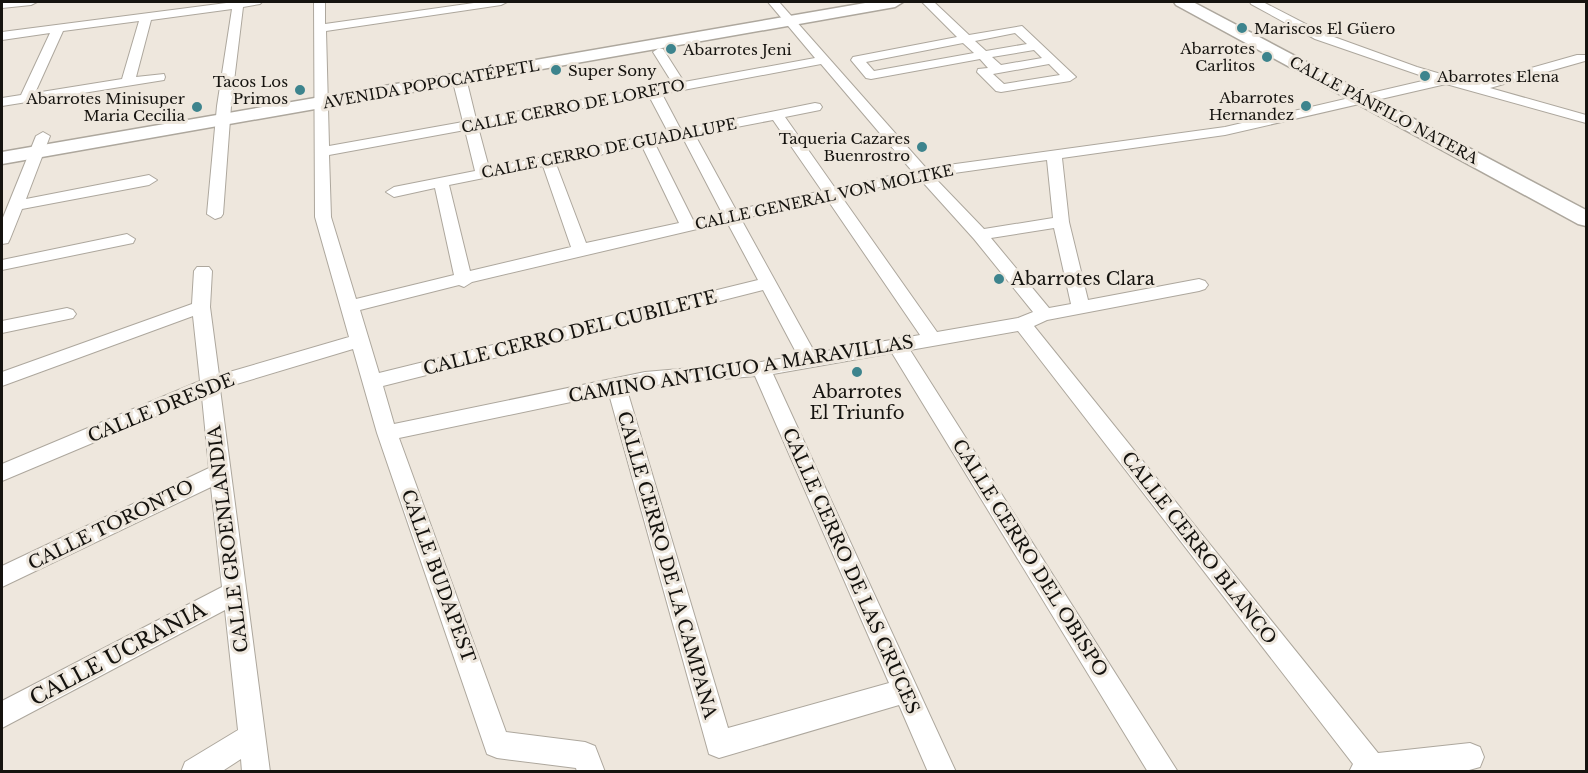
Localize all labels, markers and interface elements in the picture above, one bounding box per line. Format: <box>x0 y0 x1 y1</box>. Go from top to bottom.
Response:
place label: Mariscos El Güero <box>1254 19 1395 38</box>
marker: Mariscos El Güero <box>1235 21 1249 35</box>
place label: Abarrotes Carlitos <box>1179 39 1255 75</box>
place label: Abarrotes Jeni <box>682 40 792 59</box>
marker: Abarrotes Jeni <box>664 42 678 56</box>
marker: Abarrotes Carlitos <box>1260 50 1274 64</box>
street label: CALLE PÁNFILO NATERA <box>1286 52 1482 168</box>
street label: AVENIDA POPOCATÉPETL <box>320 56 541 113</box>
place label: Super Sony <box>568 61 657 80</box>
marker: Super Sony <box>549 63 563 77</box>
place label: Abarrotes Elena <box>1436 67 1560 86</box>
marker: Abarrotes Elena <box>1418 69 1432 83</box>
place label: Tacos Los Primos <box>213 72 288 108</box>
street label: CALLE CERRO DE LORETO <box>460 75 686 137</box>
marker: Tacos Los Primos <box>293 83 307 97</box>
place label: Abarrotes Hernandez <box>1209 88 1294 124</box>
place label: Abarrotes Minisuper Maria Cecilia <box>25 89 186 125</box>
marker: Abarrotes Hernandez <box>1299 99 1313 113</box>
marker: Abarrotes Minisuper Maria Cecilia <box>190 100 204 114</box>
street label: CALLE CERRO DE GUADALUPE <box>480 114 738 182</box>
place label: Taqueria Cazares Buenrostro <box>779 129 910 165</box>
marker: Taqueria Cazares Buenrostro <box>915 140 929 154</box>
street label: CALLE GENERAL VON MOLTKE <box>693 160 955 234</box>
place label: Abarrotes Clara <box>1010 268 1155 290</box>
marker: Abarrotes Clara <box>992 272 1006 286</box>
street label: CALLE CERRO DEL CUBILETE <box>421 286 719 380</box>
street label: CAMINO ANTIGUO A MARAVILLAS <box>567 331 915 407</box>
marker: Abarrotes El Triunfo <box>850 365 864 379</box>
street label: CALLE DRESDE <box>85 369 237 447</box>
place label: Abarrotes El Triunfo <box>810 381 904 424</box>
street label: CALLE CERRO DE LA CAMPANA <box>612 409 722 722</box>
street label: CALLE GROENLANDIA <box>203 423 253 654</box>
street label: CALLE CERRO DE LAS CRUCES <box>778 425 924 717</box>
street label: CALLE CERRO DEL OBISPO <box>948 435 1112 681</box>
street label: CALLE CERRO BLANCO <box>1117 447 1281 649</box>
street label: CALLE TORONTO <box>25 475 197 575</box>
street label: CALLE BUDAPEST <box>396 486 480 666</box>
street label: CALLE UCRANIA <box>25 596 211 712</box>

